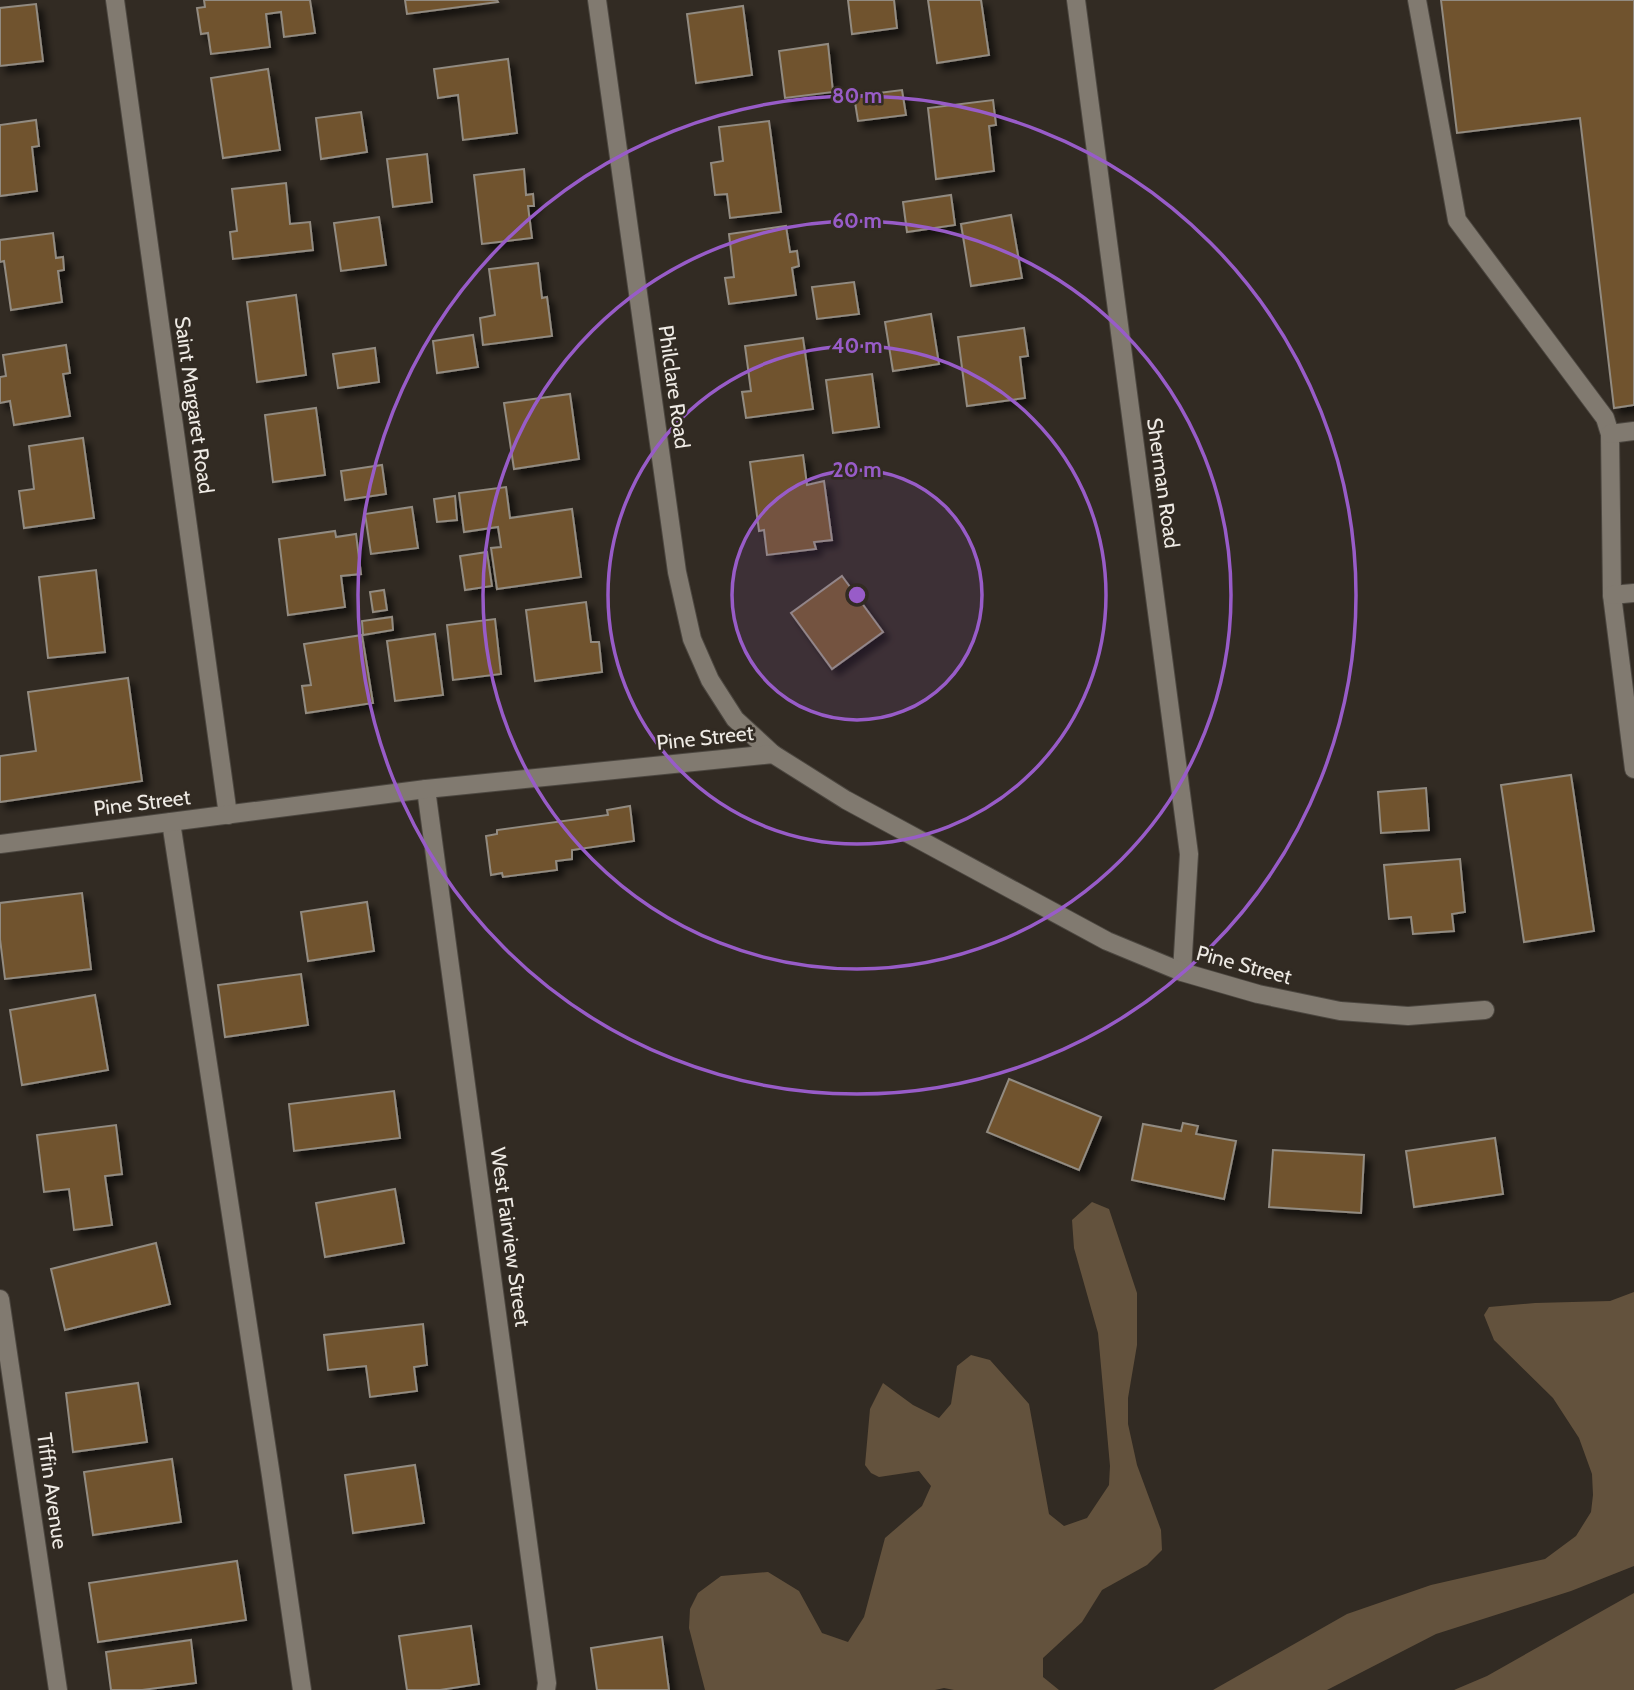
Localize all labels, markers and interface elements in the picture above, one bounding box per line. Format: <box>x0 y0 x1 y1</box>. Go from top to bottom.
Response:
text: 80 m <box>832 83 882 108</box>
text: 60 m <box>832 208 882 233</box>
street label: Saint Margaret Road <box>170 315 219 495</box>
street label: Philclare Road <box>653 324 696 450</box>
text: 40 m <box>832 333 882 358</box>
street label: Sherman Road <box>1142 416 1185 550</box>
text: 20 m <box>833 457 881 482</box>
centre of rings <box>845 583 869 607</box>
street label: Pine Street <box>655 720 755 755</box>
street label: Pine Street <box>92 784 192 821</box>
street label: Pine Street <box>1194 940 1294 989</box>
street label: West Fairview Street <box>486 1146 535 1328</box>
street label: Tiffin Avenue <box>32 1431 73 1551</box>

